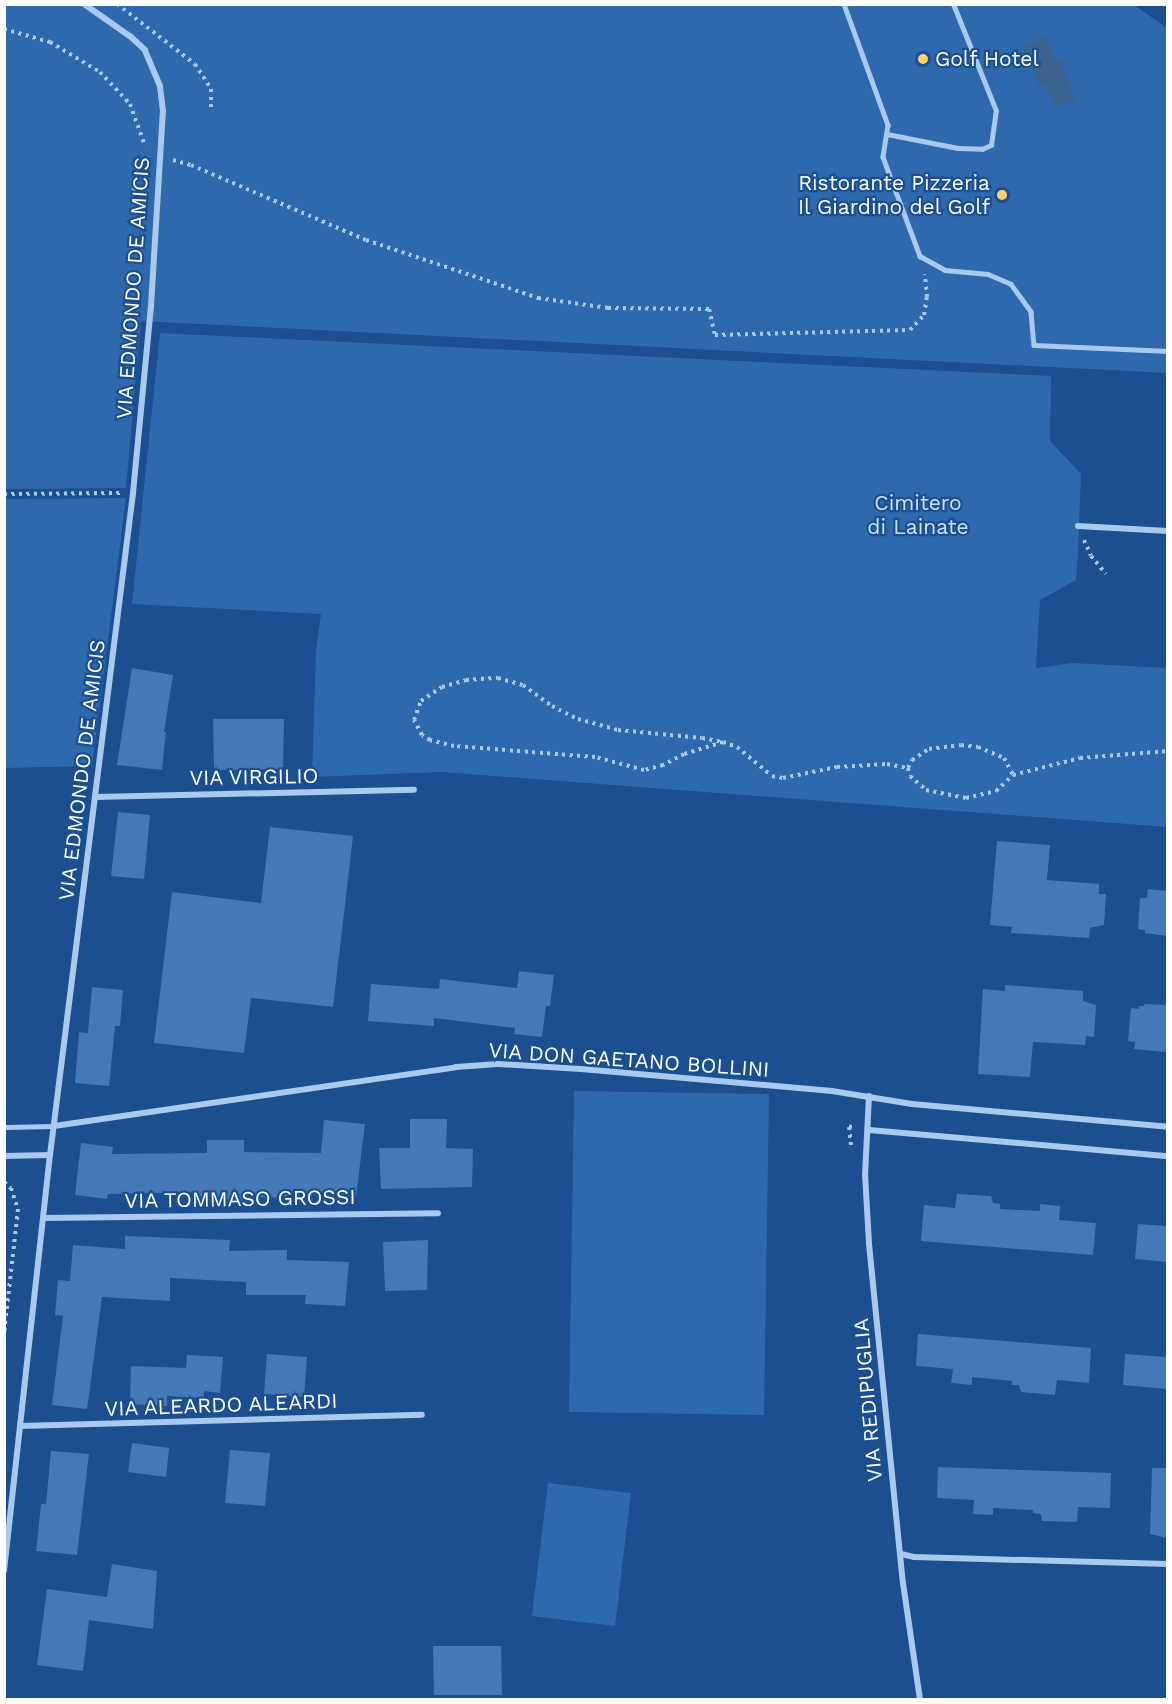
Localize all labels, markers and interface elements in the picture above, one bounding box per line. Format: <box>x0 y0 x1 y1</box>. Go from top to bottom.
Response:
place label: Golf Hotel <box>935 46 1040 72</box>
marker: Golf Hotel <box>916 52 930 66</box>
street label: VIA EDMONDO DE AMICIS <box>111 155 155 421</box>
place label: Ristorante Pizzeria Il Giardino del Golf <box>797 170 990 220</box>
marker: Ristorante Pizzeria Il Giardino del Golf <box>995 188 1009 202</box>
park label: Cimitero di Lainate <box>867 490 969 540</box>
street label: VIA EDMONDO DE AMICIS <box>53 637 111 903</box>
street label: VIA VIRGILIO <box>189 763 319 791</box>
street label: VIA DON GAETANO BOLLINI <box>487 1038 771 1082</box>
street label: VIA TOMMASO GROSSI <box>124 1184 356 1214</box>
street label: VIA REDIPUGLIA <box>848 1317 888 1483</box>
street label: VIA ALEARDO ALEARDI <box>103 1388 339 1422</box>

